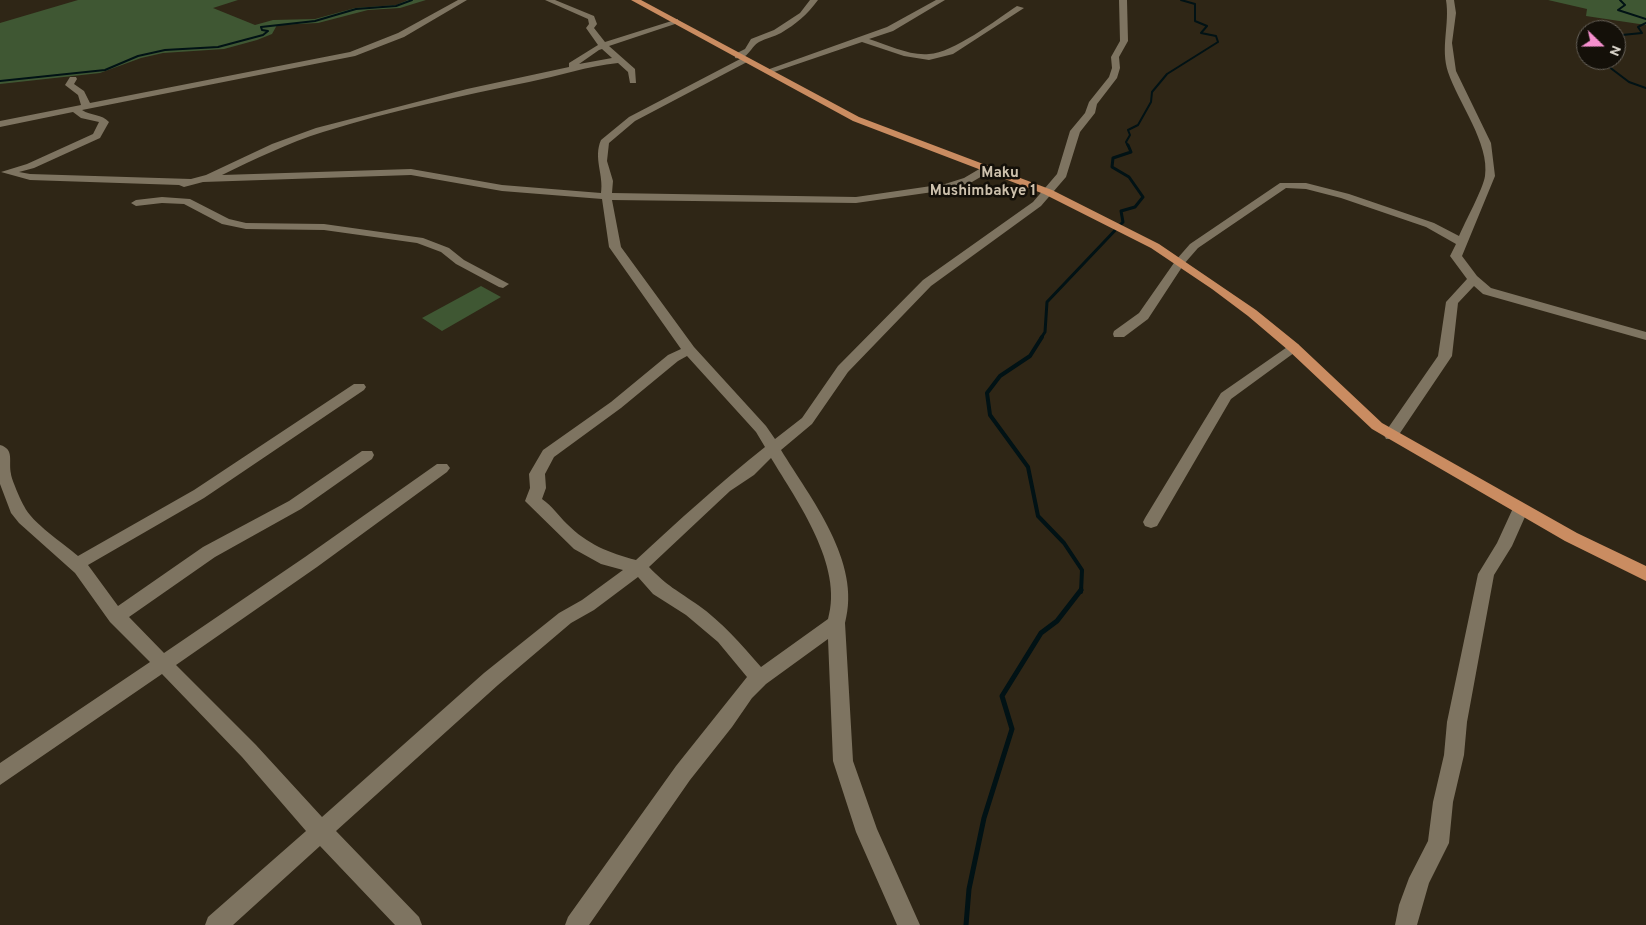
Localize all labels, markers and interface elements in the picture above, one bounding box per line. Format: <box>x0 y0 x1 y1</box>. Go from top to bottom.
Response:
north arrow <box>1576 20 1626 70</box>
text: N <box>1605 43 1624 58</box>
district label: Maku <box>981 165 1019 183</box>
district label: Mushimbakye 1 <box>930 183 1036 201</box>

